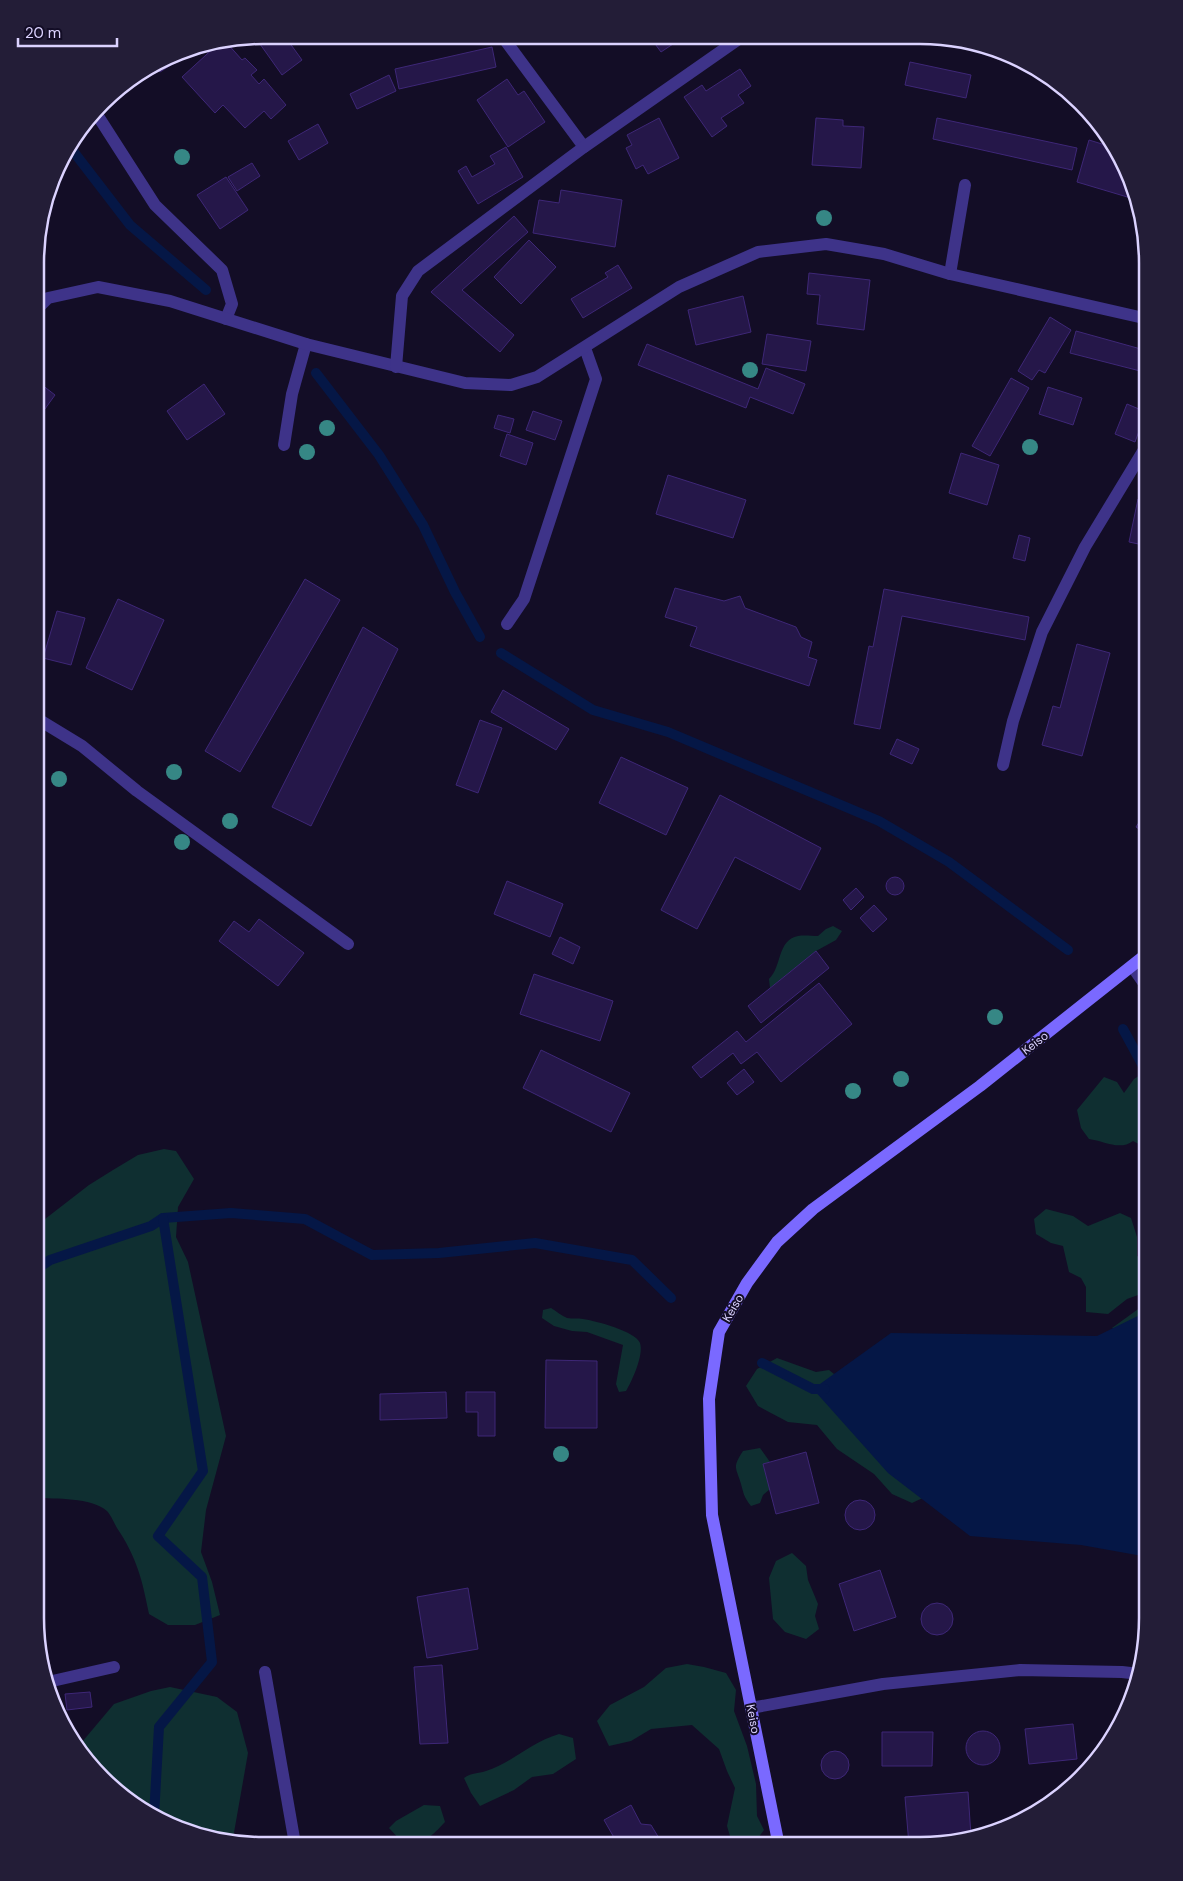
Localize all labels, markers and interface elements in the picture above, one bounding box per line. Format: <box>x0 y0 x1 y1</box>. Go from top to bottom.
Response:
scale bar <box>18 15 116 47</box>
text: 20 m <box>25 23 61 43</box>
street label: Keiso <box>1018 1028 1052 1058</box>
street label: Keiso <box>719 1291 747 1325</box>
street label: Keiso <box>742 1703 764 1735</box>

